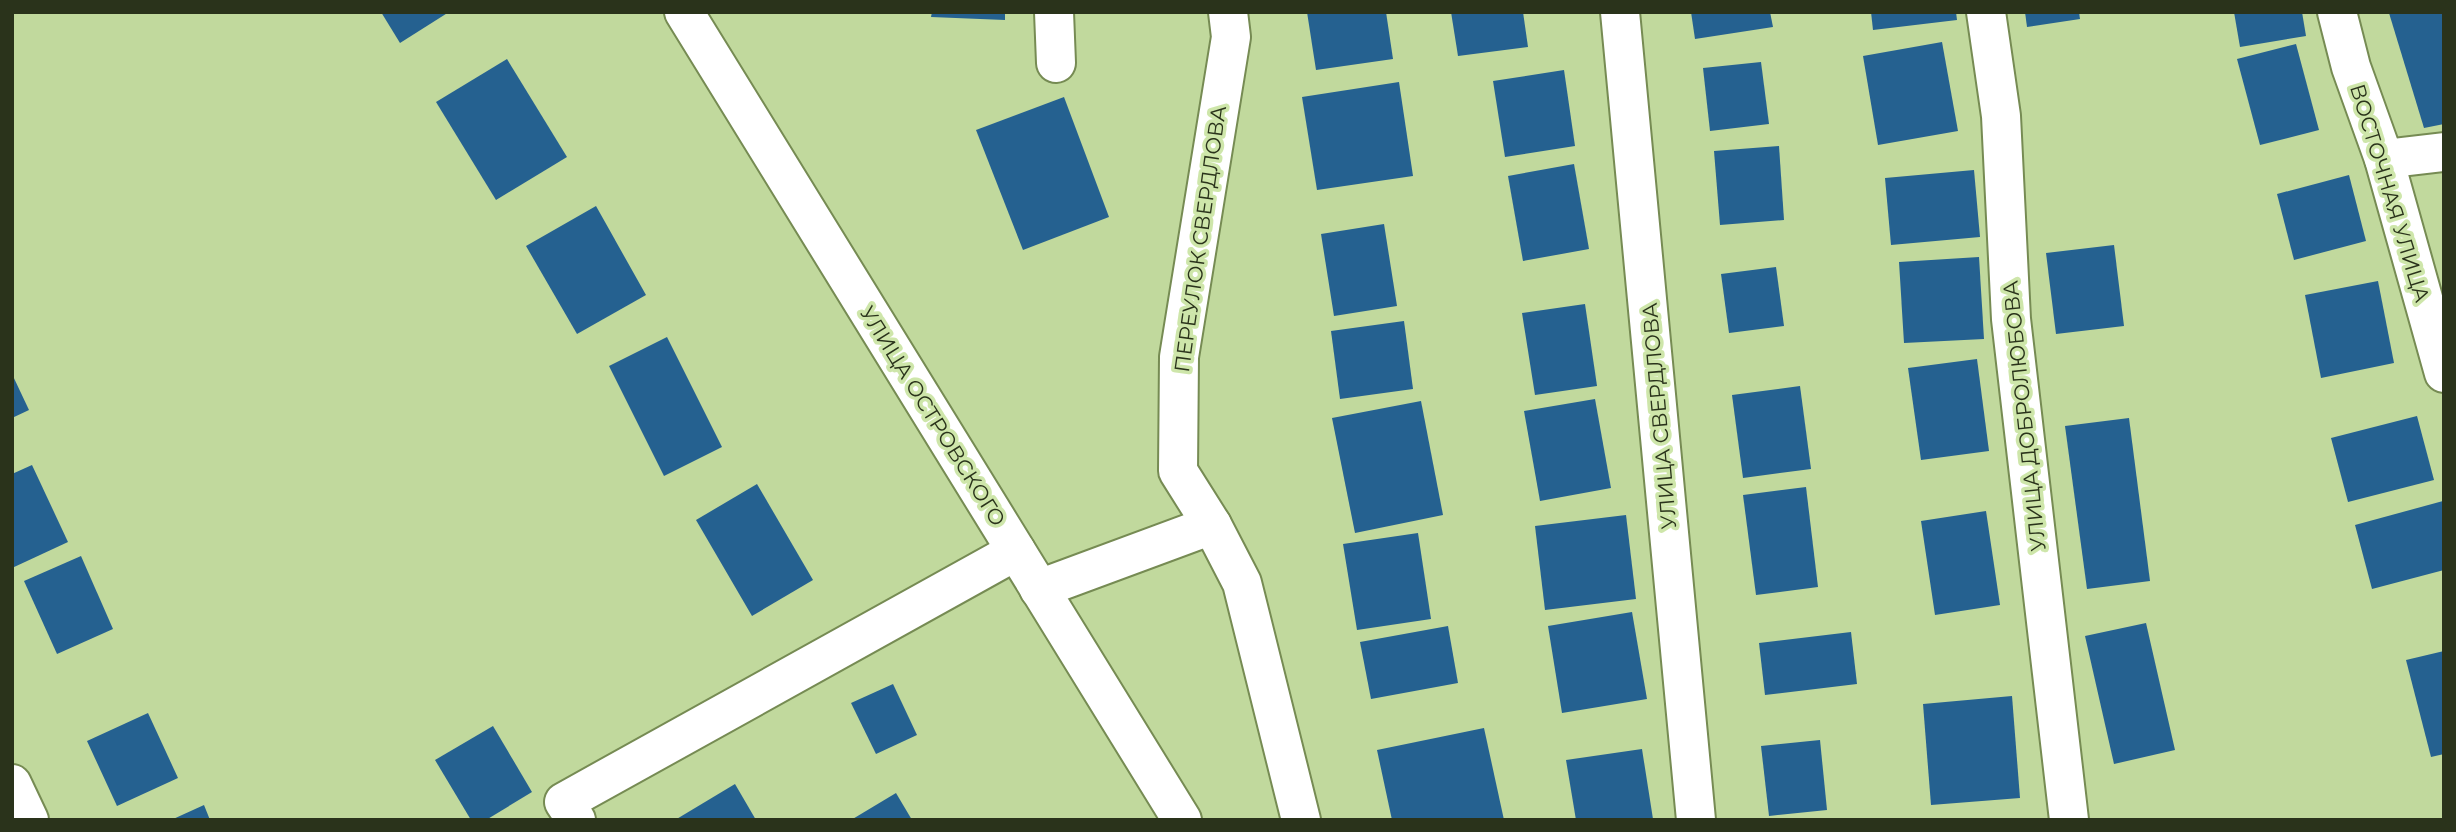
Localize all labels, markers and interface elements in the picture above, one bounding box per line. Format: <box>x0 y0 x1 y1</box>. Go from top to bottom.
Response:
street label: ВОСТОЧНАЯ УЛИЦА <box>2345 81 2435 306</box>
street label: ПЕРЕУЛОК СВЕРДЛОВА <box>1169 104 1231 374</box>
street label: УЛИЦА ДОБРОЛЮБОВА <box>1997 279 2051 553</box>
street label: УЛИЦА ОСТРОВСКОГО <box>855 301 1011 531</box>
street label: УЛИЦА СВЕРДЛОВА <box>1637 301 1681 530</box>

